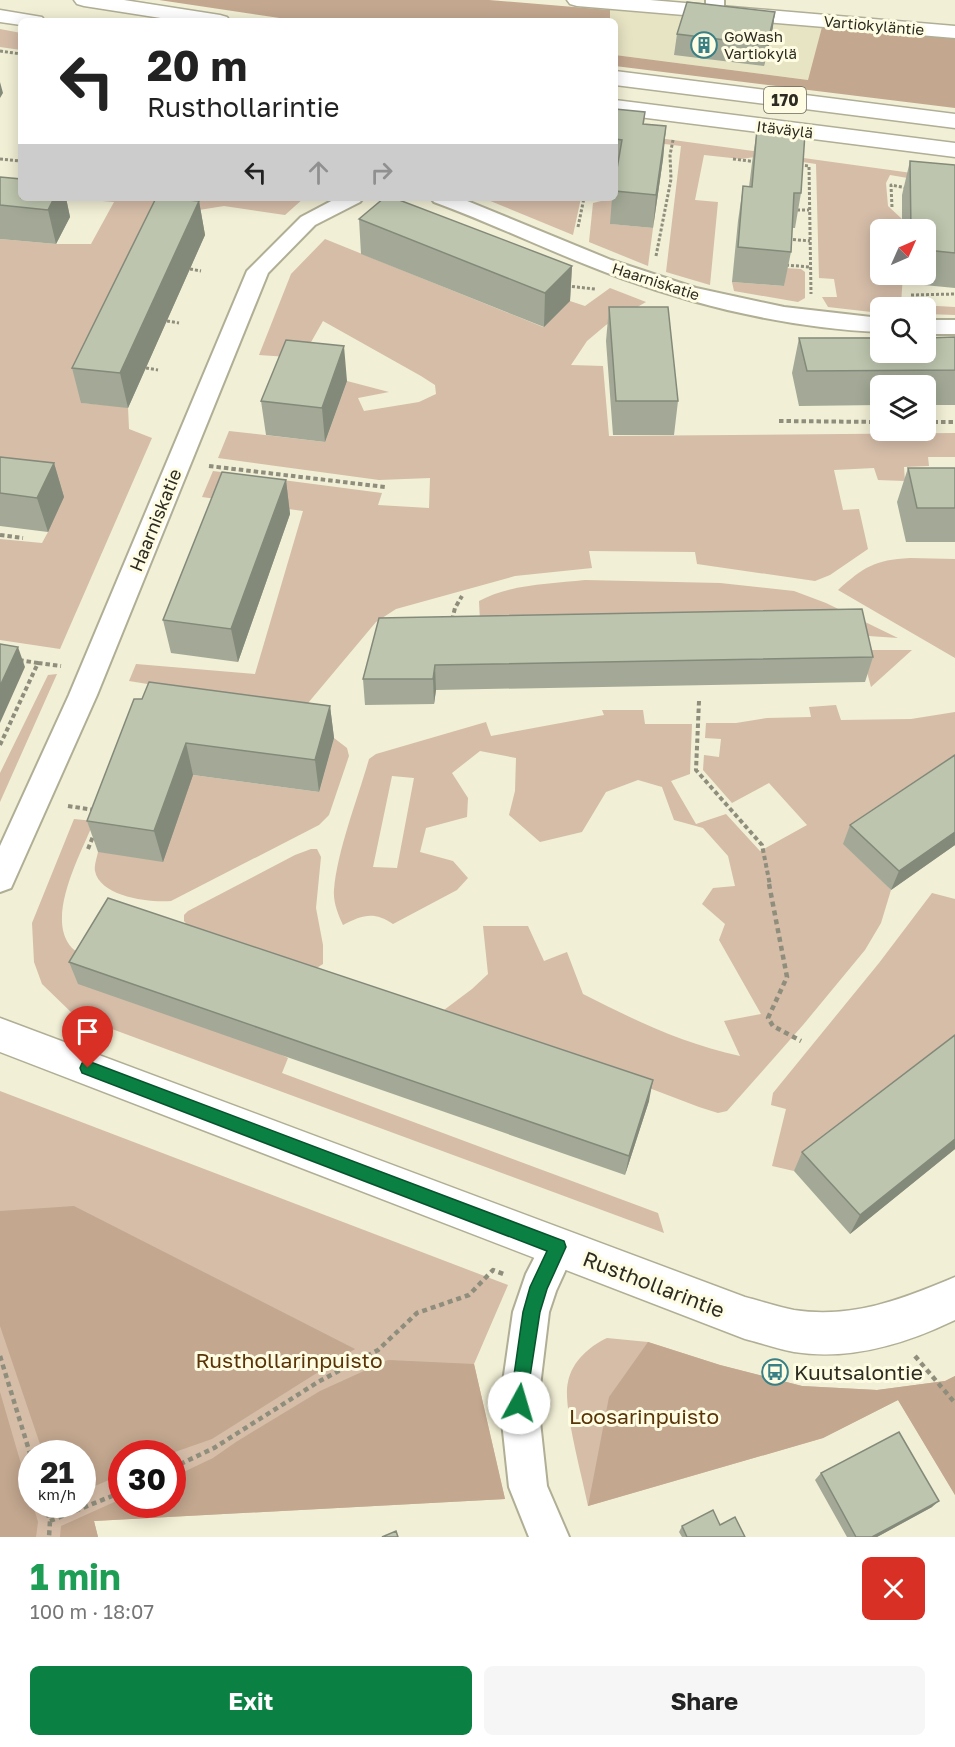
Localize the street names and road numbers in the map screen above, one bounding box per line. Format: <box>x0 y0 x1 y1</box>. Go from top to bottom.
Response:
street label: Vartiokyläntie <box>823 12 925 38</box>
road number: 170 <box>764 87 806 113</box>
street label: Itäväylä <box>756 117 814 141</box>
street label: Haarniskatie <box>610 258 702 304</box>
street label: Haarniskatie <box>124 465 186 575</box>
street label: Rusthollarintie <box>579 1245 729 1323</box>

